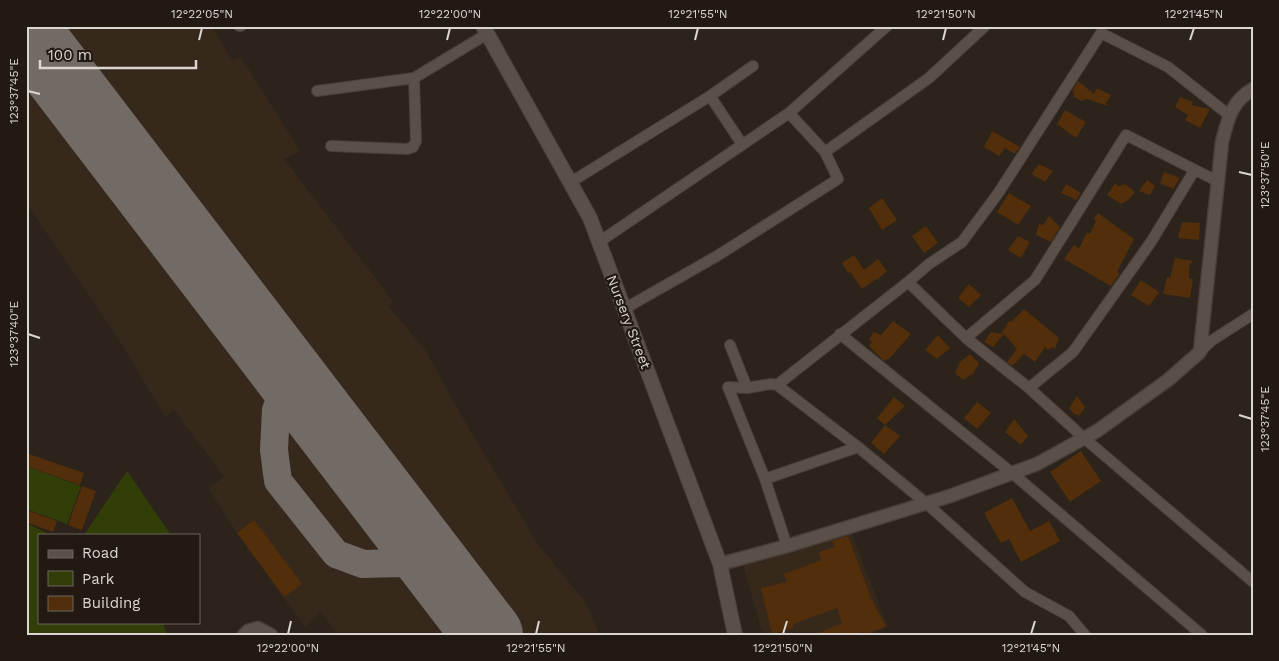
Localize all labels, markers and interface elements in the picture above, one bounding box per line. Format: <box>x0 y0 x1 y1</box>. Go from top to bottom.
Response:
text: 12°22'05"N <box>171 7 233 21</box>
text: 12°22'00"N <box>419 7 481 21</box>
text: 12°21'55"N <box>668 7 728 21</box>
text: 12°21'50"N <box>916 7 976 21</box>
text: 12°21'45"N <box>1165 7 1223 21</box>
scale bar <box>40 38 196 70</box>
text: 100 m <box>48 46 92 64</box>
text: 123°37'45"E <box>7 58 21 124</box>
text: 123°37'50"E <box>1258 141 1272 209</box>
street label: Nursery Street <box>604 273 654 371</box>
text: 123°37'40"E <box>7 300 21 367</box>
text: 123°37'45"E <box>1258 386 1272 452</box>
legend <box>38 534 200 624</box>
text: Road <box>82 544 119 562</box>
text: Park <box>82 570 115 588</box>
text: Building <box>82 594 140 612</box>
text: 12°22'00"N <box>257 641 319 655</box>
text: 12°21'55"N <box>506 641 566 655</box>
text: 12°21'50"N <box>753 641 813 655</box>
text: 12°21'45"N <box>1002 641 1060 655</box>

